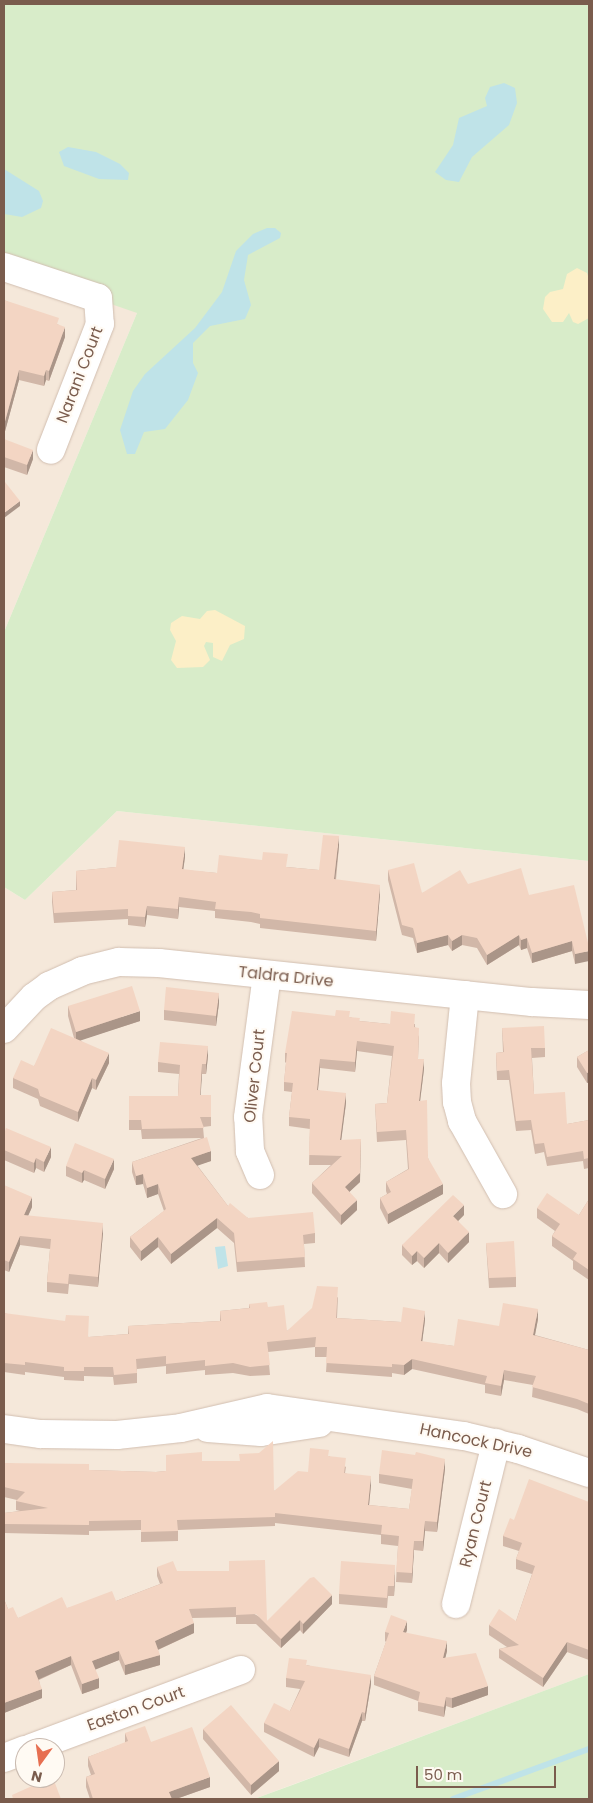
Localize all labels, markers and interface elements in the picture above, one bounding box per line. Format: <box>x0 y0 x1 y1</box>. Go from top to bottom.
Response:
street label: Narani Court <box>53 324 107 426</box>
street label: Taldra Drive <box>238 962 334 992</box>
street label: Oliver Court <box>241 1028 269 1124</box>
street label: Hancock Drive <box>418 1420 534 1462</box>
street label: Ryan Court <box>456 1479 496 1569</box>
street label: Easton Court <box>85 1682 187 1736</box>
north arrow <box>15 1738 65 1788</box>
scale bar <box>418 1756 558 1788</box>
text: 50 m <box>424 1764 462 1785</box>
text: N <box>29 1766 44 1788</box>

